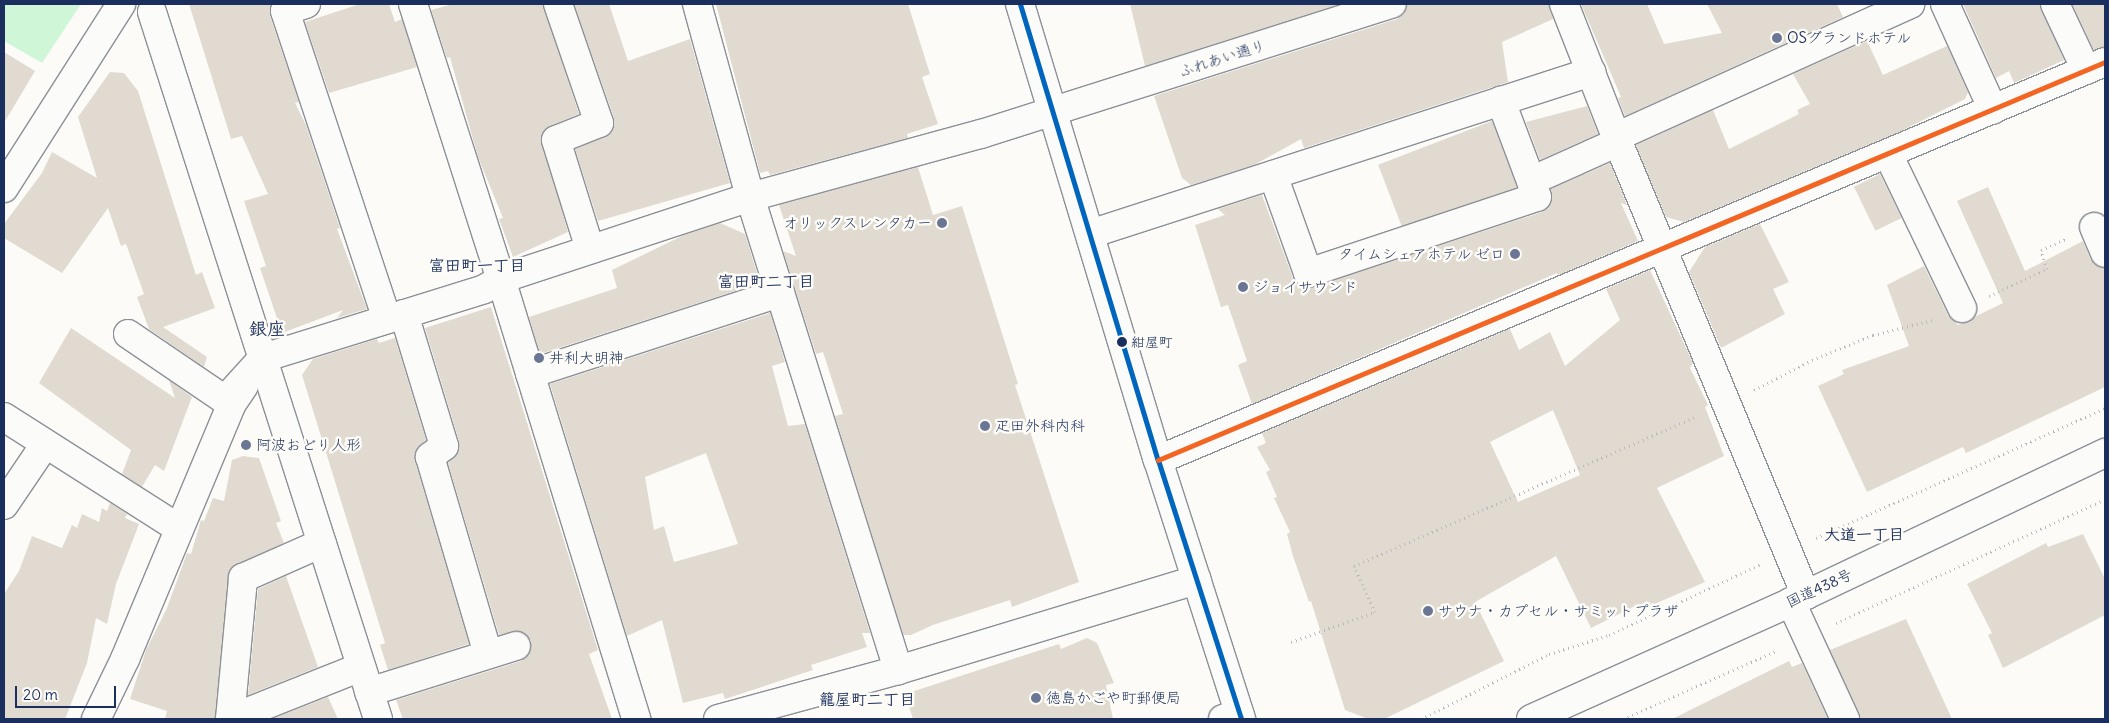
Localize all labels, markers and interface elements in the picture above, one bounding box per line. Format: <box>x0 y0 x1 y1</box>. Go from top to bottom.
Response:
place label: OSグランドホテル <box>1787 29 1912 47</box>
marker: OSグランドホテル <box>1771 32 1783 44</box>
street label: ふれあい通り <box>1176 36 1268 80</box>
place label: オリックスレンタカー <box>782 214 932 232</box>
marker: オリックスレンタカー <box>936 217 948 229</box>
place label: タイムシェアホテル ゼロ <box>1336 245 1505 263</box>
marker: タイムシェアホテル ゼロ <box>1509 248 1521 260</box>
district label: 富田町一丁目 <box>429 255 525 275</box>
district label: 富田町二丁目 <box>718 271 814 291</box>
place label: ジョイサウンド <box>1253 278 1358 296</box>
marker: ジョイサウンド <box>1237 281 1249 293</box>
district label: 銀座 <box>249 318 285 340</box>
place label: 紺屋町 <box>1131 334 1173 350</box>
marker: 紺屋町 <box>1117 337 1127 347</box>
place label: 井利大明神 <box>549 349 624 367</box>
marker: 井利大明神 <box>533 352 545 364</box>
place label: 疋田外科内科 <box>995 417 1085 435</box>
marker: 疋田外科内科 <box>979 420 991 432</box>
place label: 阿波おどり人形 <box>256 436 361 454</box>
marker: 阿波おどり人形 <box>240 439 252 451</box>
district label: 大道一丁目 <box>1824 524 1904 544</box>
street label: 国道438号 <box>1783 565 1855 611</box>
place label: サウナ・カプセル・サミットプラザ <box>1438 602 1678 620</box>
marker: サウナ・カプセル・サミットプラザ <box>1422 605 1434 617</box>
scale bar <box>18 676 119 708</box>
text: 20 m <box>23 685 58 704</box>
district label: 籠屋町二丁目 <box>819 689 915 709</box>
place label: 徳島かごや町郵便局 <box>1046 689 1181 707</box>
marker: 徳島かごや町郵便局 <box>1030 692 1042 704</box>

